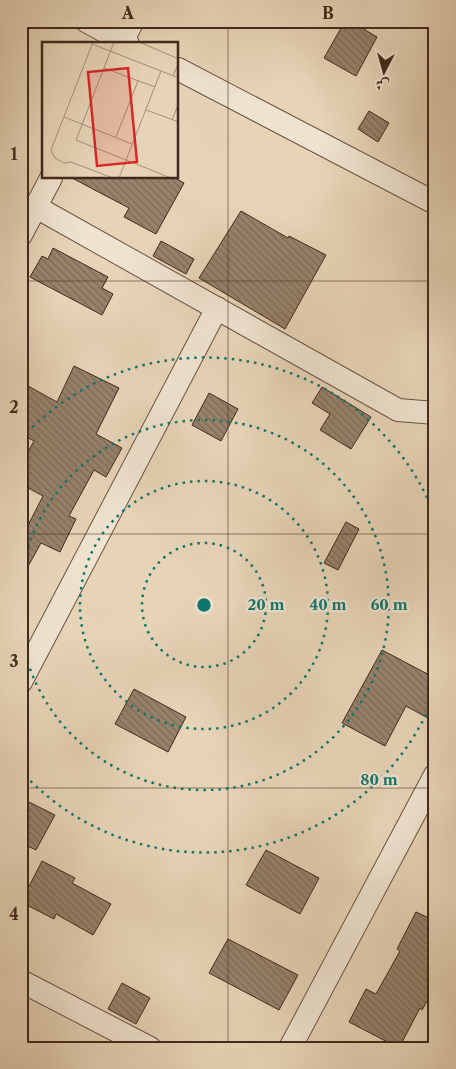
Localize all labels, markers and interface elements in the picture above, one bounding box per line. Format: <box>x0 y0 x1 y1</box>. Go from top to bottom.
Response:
text: A <box>121 3 135 23</box>
text: B <box>322 3 334 23</box>
inset map <box>42 42 179 179</box>
north arrow <box>358 48 408 98</box>
text: ش <box>375 75 390 95</box>
text: 1 <box>10 144 18 164</box>
text: 2 <box>9 397 19 417</box>
text: 20 m <box>247 595 285 614</box>
text: 40 m <box>309 595 347 614</box>
text: 60 m <box>370 595 408 614</box>
centre of rings <box>195 596 213 614</box>
text: 3 <box>9 651 19 671</box>
text: 80 m <box>360 770 398 789</box>
text: 4 <box>9 904 19 924</box>

